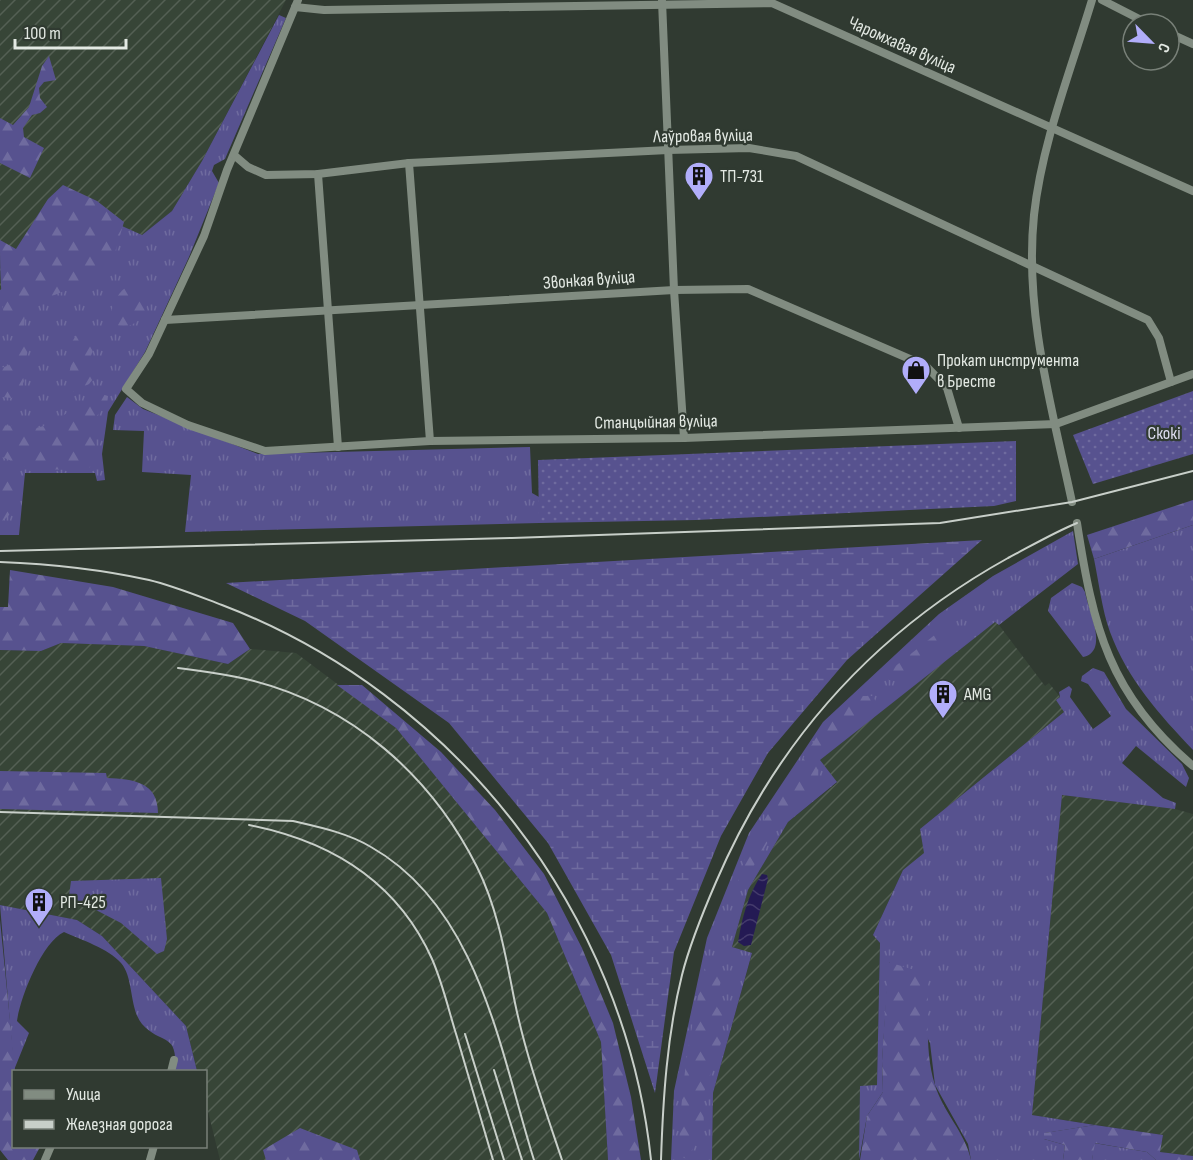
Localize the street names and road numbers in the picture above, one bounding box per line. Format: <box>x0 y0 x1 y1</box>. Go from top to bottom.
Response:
street label: Чаромхавая вуліца <box>845 12 959 78</box>
street label: Лаўровая вуліца <box>652 125 753 147</box>
street label: Звонкая вуліца <box>542 266 636 294</box>
street label: Станцыйная вуліца <box>594 410 718 434</box>

